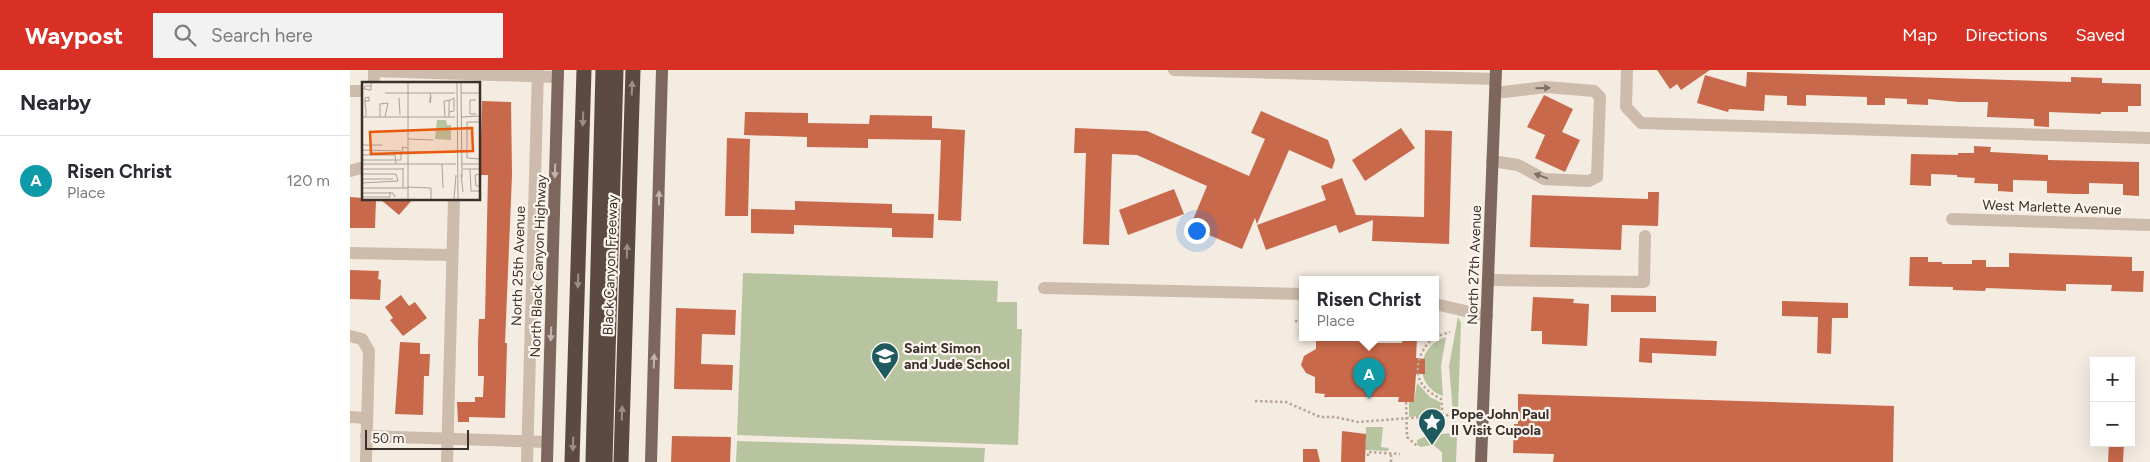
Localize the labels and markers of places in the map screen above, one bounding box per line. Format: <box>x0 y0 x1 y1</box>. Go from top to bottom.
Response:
place label: Saint Simon and Jude School <box>904 340 1010 373</box>
school or university icon: Saint Simon and Jude School <box>870 341 900 380</box>
pin: A <box>1353 358 1385 399</box>
place label: Pope John Paul II Visit Cupola <box>1451 406 1549 439</box>
place icon: Pope John Paul II Visit Cupola <box>1417 407 1447 446</box>

